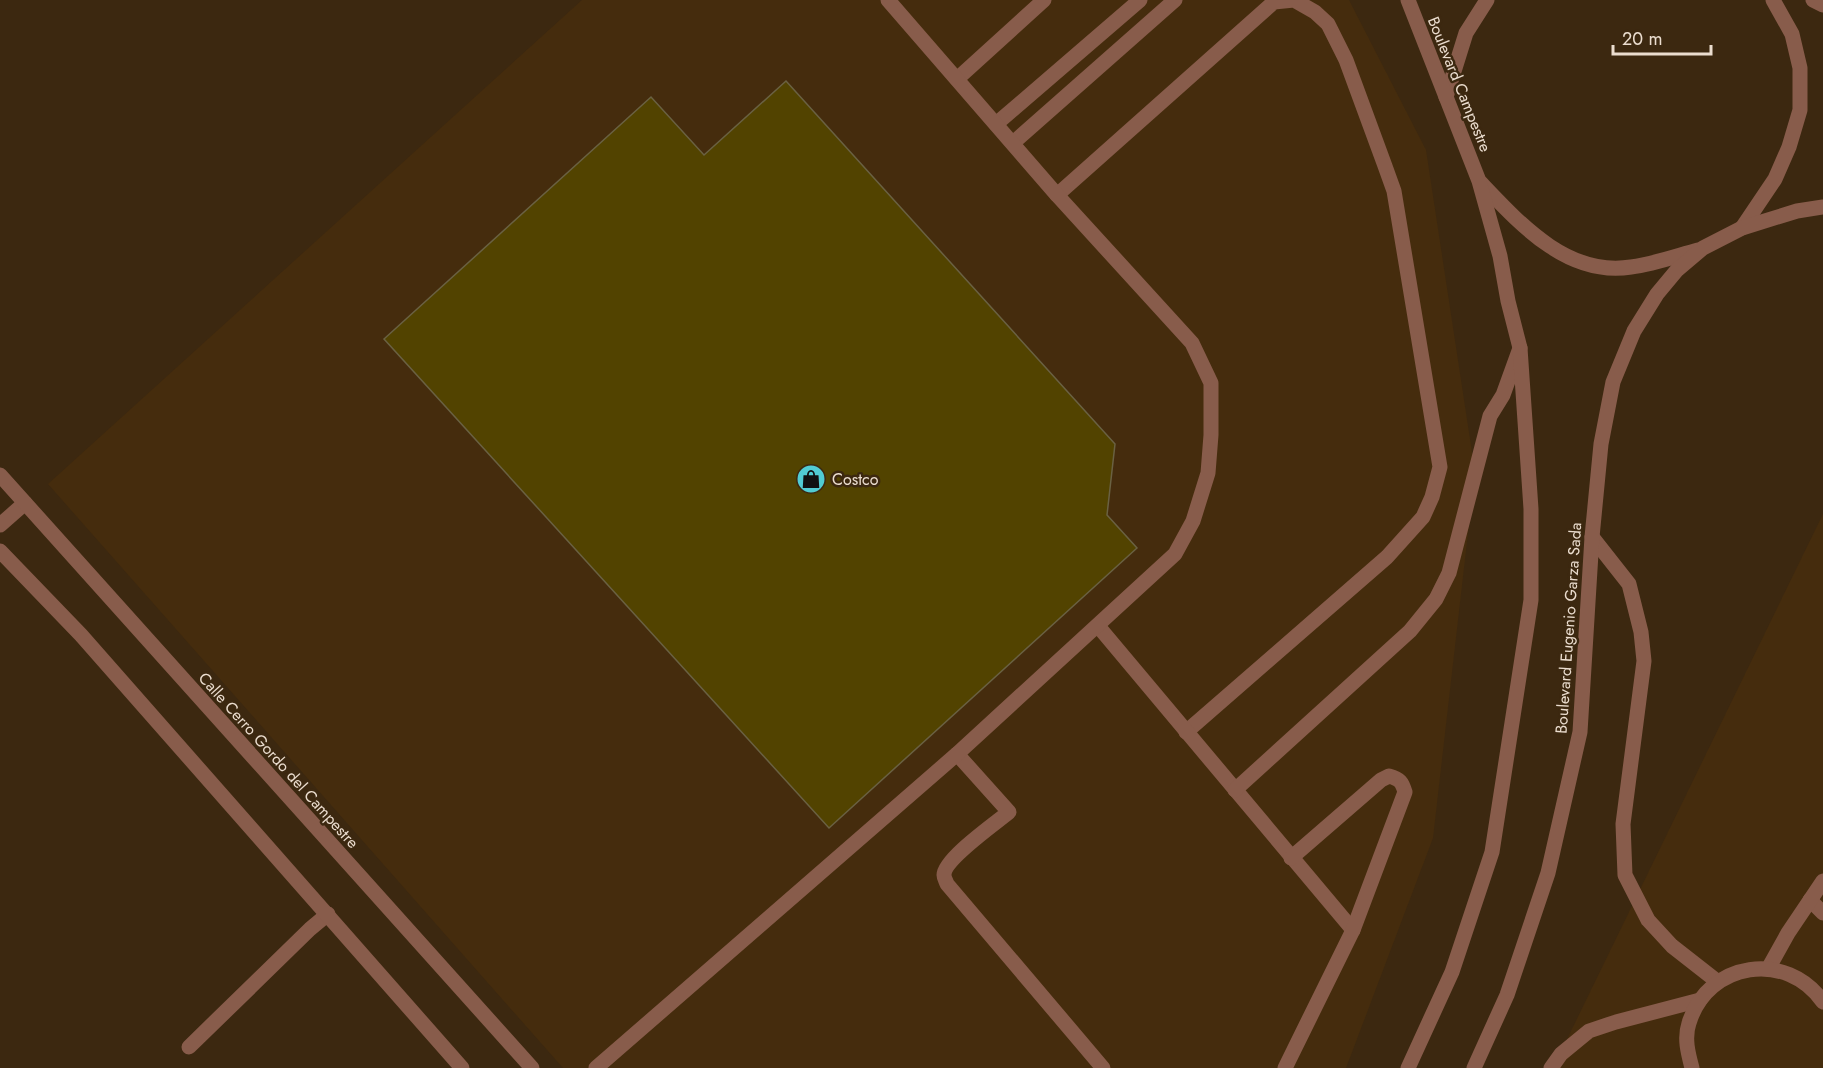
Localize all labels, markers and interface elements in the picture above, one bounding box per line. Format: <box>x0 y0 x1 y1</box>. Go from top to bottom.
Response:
street label: Boulevard Campestre <box>1422 13 1497 155</box>
scale bar <box>1613 18 1710 56</box>
text: 20 m <box>1622 26 1662 52</box>
shop icon: Costco <box>795 463 827 495</box>
place label: Costco <box>832 468 879 491</box>
street label: Boulevard Eugenio Garza Sada <box>1550 522 1587 734</box>
street label: Calle Cerro Gordo del Campestre <box>193 667 364 853</box>

